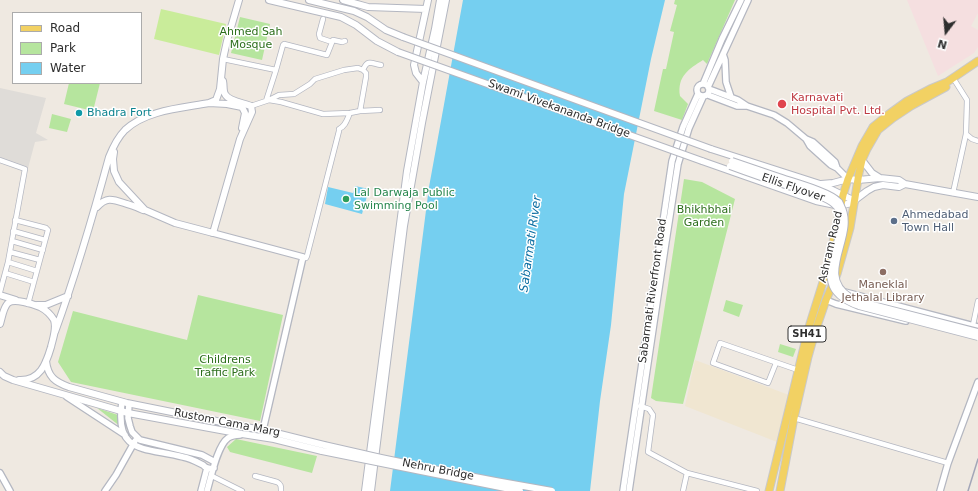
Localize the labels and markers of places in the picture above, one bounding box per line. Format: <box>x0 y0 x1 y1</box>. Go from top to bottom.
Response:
place label: Karnavati Hospital Pvt. Ltd. <box>791 91 885 117</box>
marker: Karnavati Hospital Pvt. Ltd. <box>776 98 788 110</box>
place label: Bhadra Fort <box>87 106 152 120</box>
marker: Bhadra Fort <box>74 108 84 118</box>
place label: Lal Darwaja Public Swimming Pool <box>354 186 455 212</box>
marker: Lal Darwaja Public Swimming Pool <box>341 194 351 204</box>
place label: Ahmedabad Town Hall <box>902 208 968 234</box>
marker: Ahmedabad Town Hall <box>889 216 899 226</box>
marker: Maneklal Jethalal Library <box>878 267 888 277</box>
place label: Maneklal Jethalal Library <box>842 278 924 304</box>

